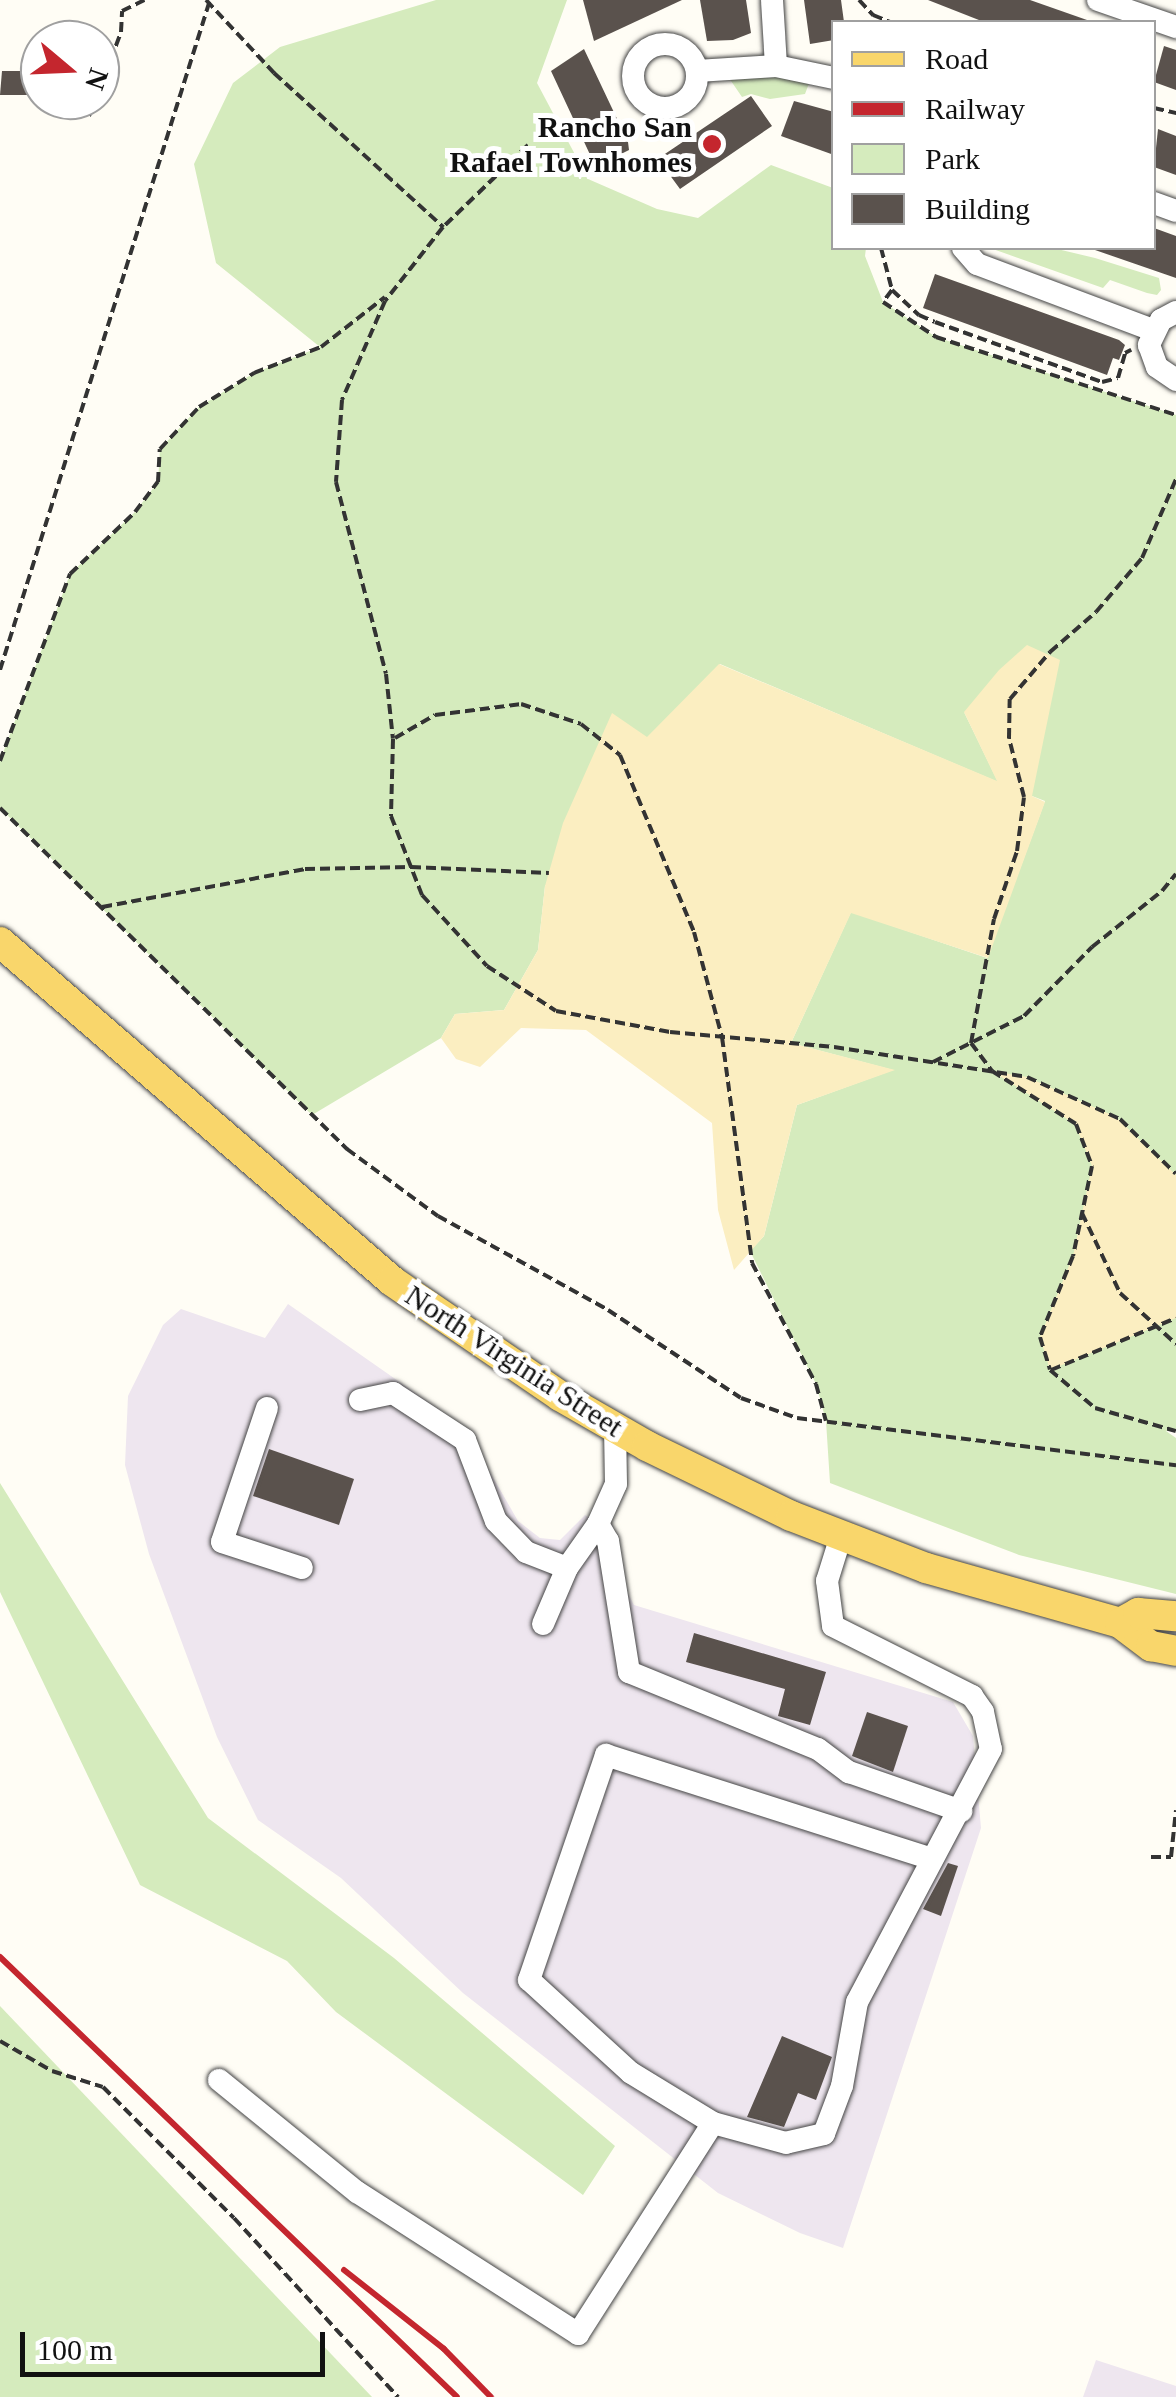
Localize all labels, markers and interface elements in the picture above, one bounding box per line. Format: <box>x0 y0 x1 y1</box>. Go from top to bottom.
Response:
north arrow <box>20 20 120 120</box>
legend <box>831 20 1156 250</box>
text: Road <box>925 42 988 75</box>
text: N <box>79 65 115 94</box>
text: Railway <box>925 92 1025 125</box>
place label: Rancho San Rafael Townhomes <box>449 109 692 180</box>
marker: Rancho San Rafael Townhomes <box>701 133 723 155</box>
text: Park <box>925 142 980 175</box>
text: Building <box>925 192 1030 225</box>
street label: North Virginia Street <box>398 1277 630 1445</box>
scale bar <box>25 2312 330 2374</box>
text: 100 m <box>37 2333 113 2366</box>

